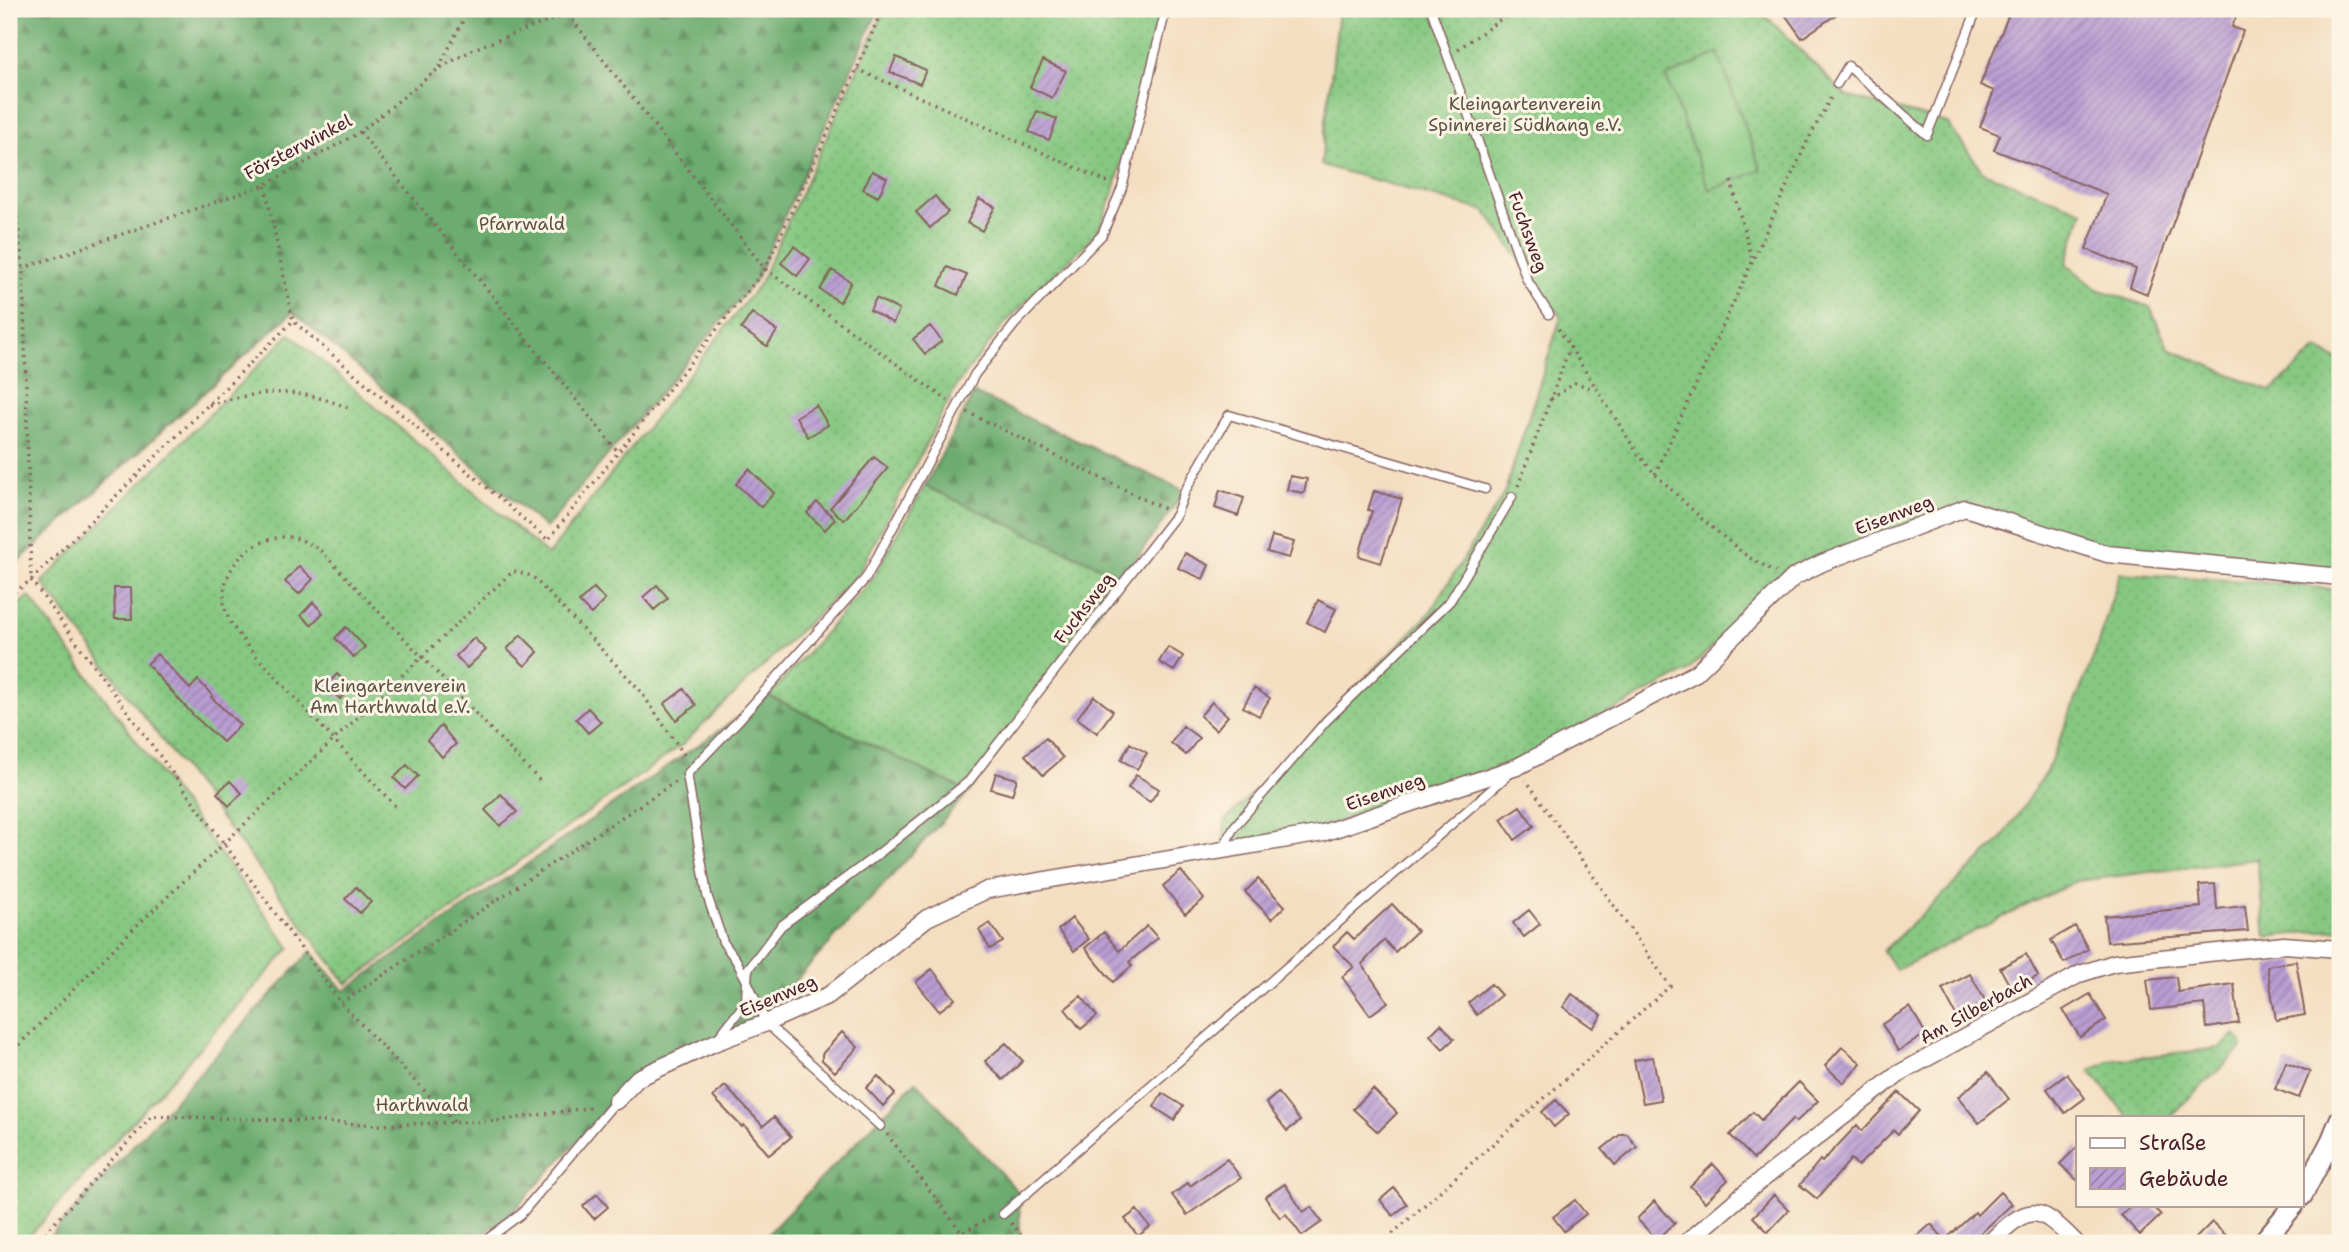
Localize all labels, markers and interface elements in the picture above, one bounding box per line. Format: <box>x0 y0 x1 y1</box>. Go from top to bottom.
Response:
park label: Kleingartenverein Spinnerei Südhang e.V. <box>1428 92 1622 137</box>
street label: Försterwinkel <box>240 108 357 185</box>
street label: Fuchsweg <box>1502 188 1554 276</box>
park label: Pfarrwald <box>479 212 565 236</box>
street label: Eisenweg <box>1852 489 1936 541</box>
street label: Fuchsweg <box>1049 567 1119 649</box>
park label: Kleingartenverein Am Harthwald e.V. <box>310 674 470 719</box>
street label: Eisenweg <box>1342 767 1428 817</box>
street label: Am Silberbach <box>1915 968 2037 1050</box>
street label: Eisenweg <box>736 969 820 1023</box>
park label: Harthwald <box>375 1093 469 1117</box>
legend <box>2076 1116 2304 1206</box>
text: Straße <box>2139 1129 2207 1157</box>
text: Gebäude <box>2139 1165 2229 1193</box>

